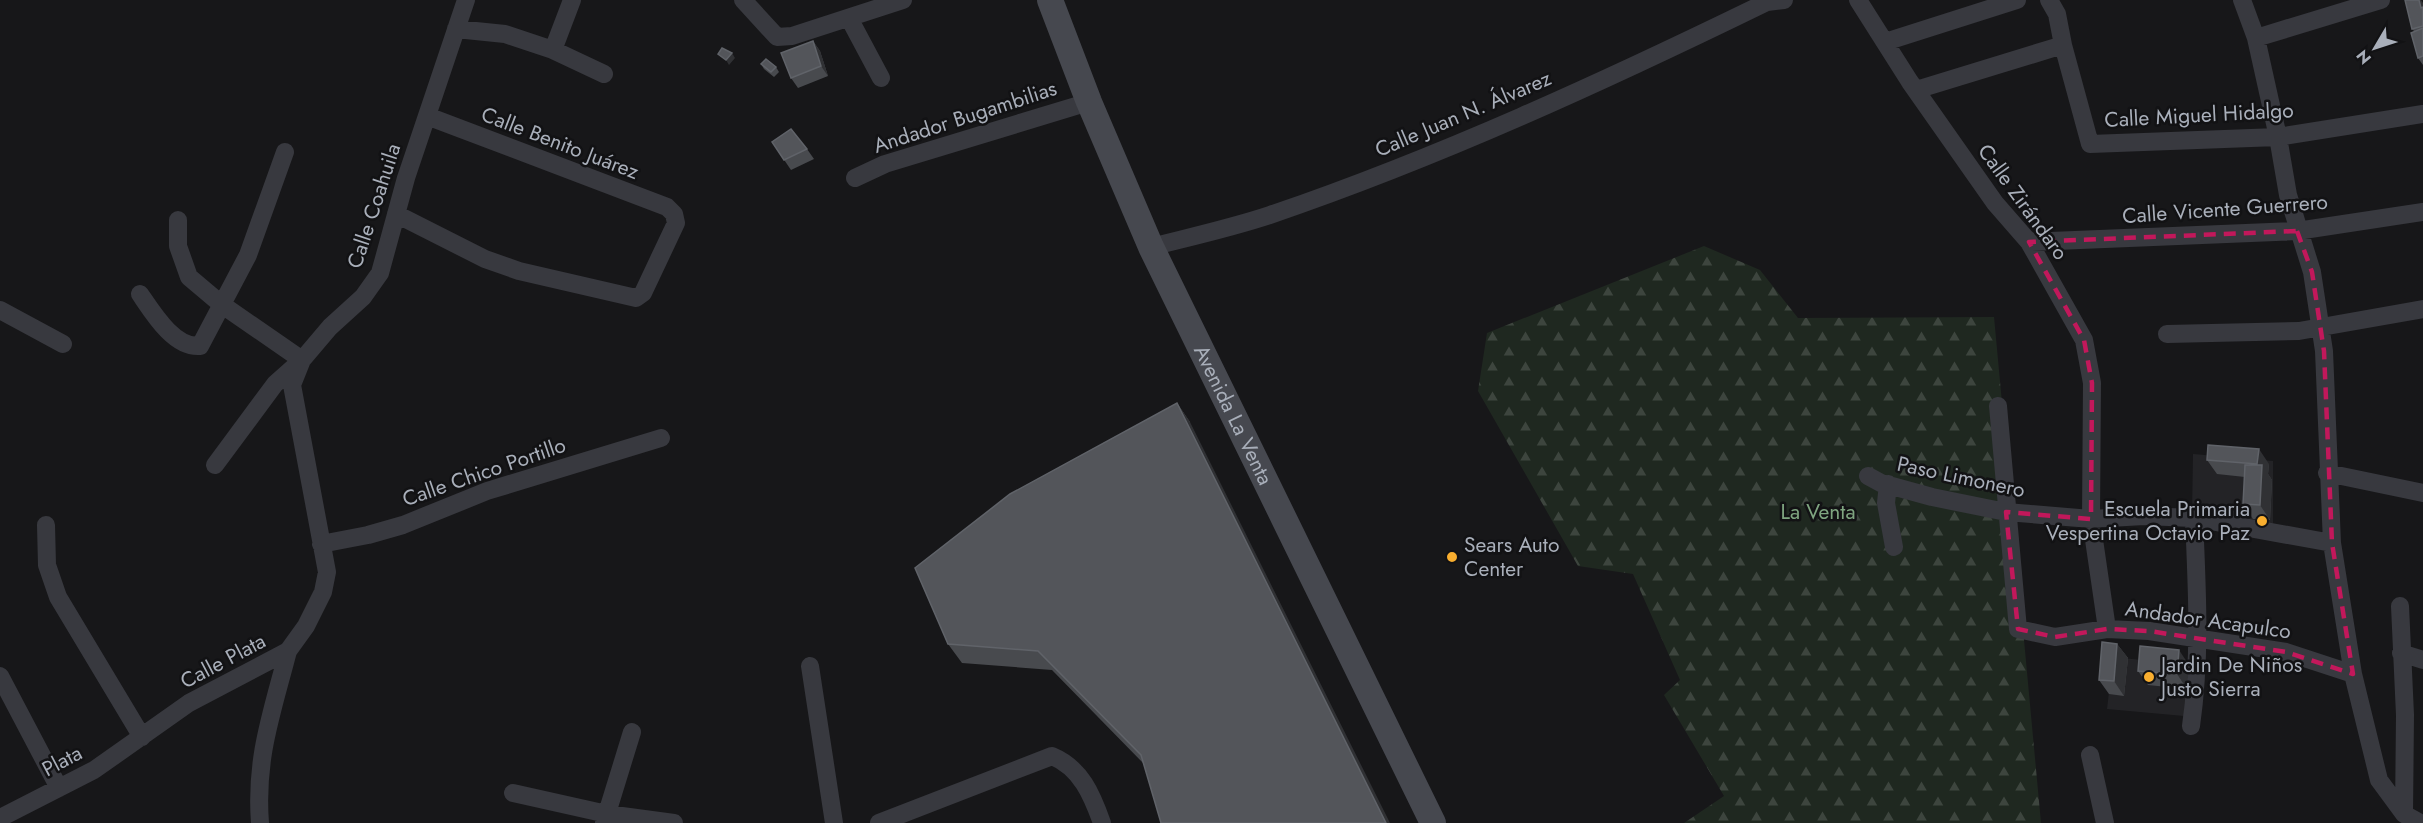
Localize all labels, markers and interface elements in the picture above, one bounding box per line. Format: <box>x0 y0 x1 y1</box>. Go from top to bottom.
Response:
north arrow <box>2345 18 2405 78</box>
text: N <box>2351 45 2377 69</box>
street label: Calle Juan N. Álvarez <box>1370 63 1556 165</box>
street label: Andador Bugambilias <box>869 73 1061 161</box>
street label: Calle Miguel Hidalgo <box>2104 95 2294 135</box>
street label: Calle Benito Juárez <box>477 99 643 187</box>
street label: Calle Zirándaro <box>1971 138 2075 266</box>
street label: Calle Coahuila <box>340 140 408 272</box>
street label: Calle Vicente Guerrero <box>2121 187 2329 231</box>
street label: Avenida La Venta <box>1186 340 1280 490</box>
street label: Calle Chico Portillo <box>398 430 570 514</box>
street label: Paso Limonero <box>1894 449 2028 505</box>
place label: Escuela Primaria Vespertina Octavio Paz <box>2046 494 2250 548</box>
park label: La Venta <box>1780 497 1856 527</box>
marker: Escuela Primaria Vespertina Octavio Paz <box>2255 514 2269 528</box>
place label: Sears Auto Center <box>1464 530 1559 584</box>
marker: Sears Auto Center <box>1445 550 1459 564</box>
street label: Andador Acapulco <box>2123 594 2293 646</box>
street label: Calle Plata <box>175 626 271 696</box>
place label: Jardin De Niños Justo Sierra <box>2158 650 2302 704</box>
marker: Jardin De Niños Justo Sierra <box>2142 670 2156 684</box>
street label: Plata <box>37 738 87 784</box>

